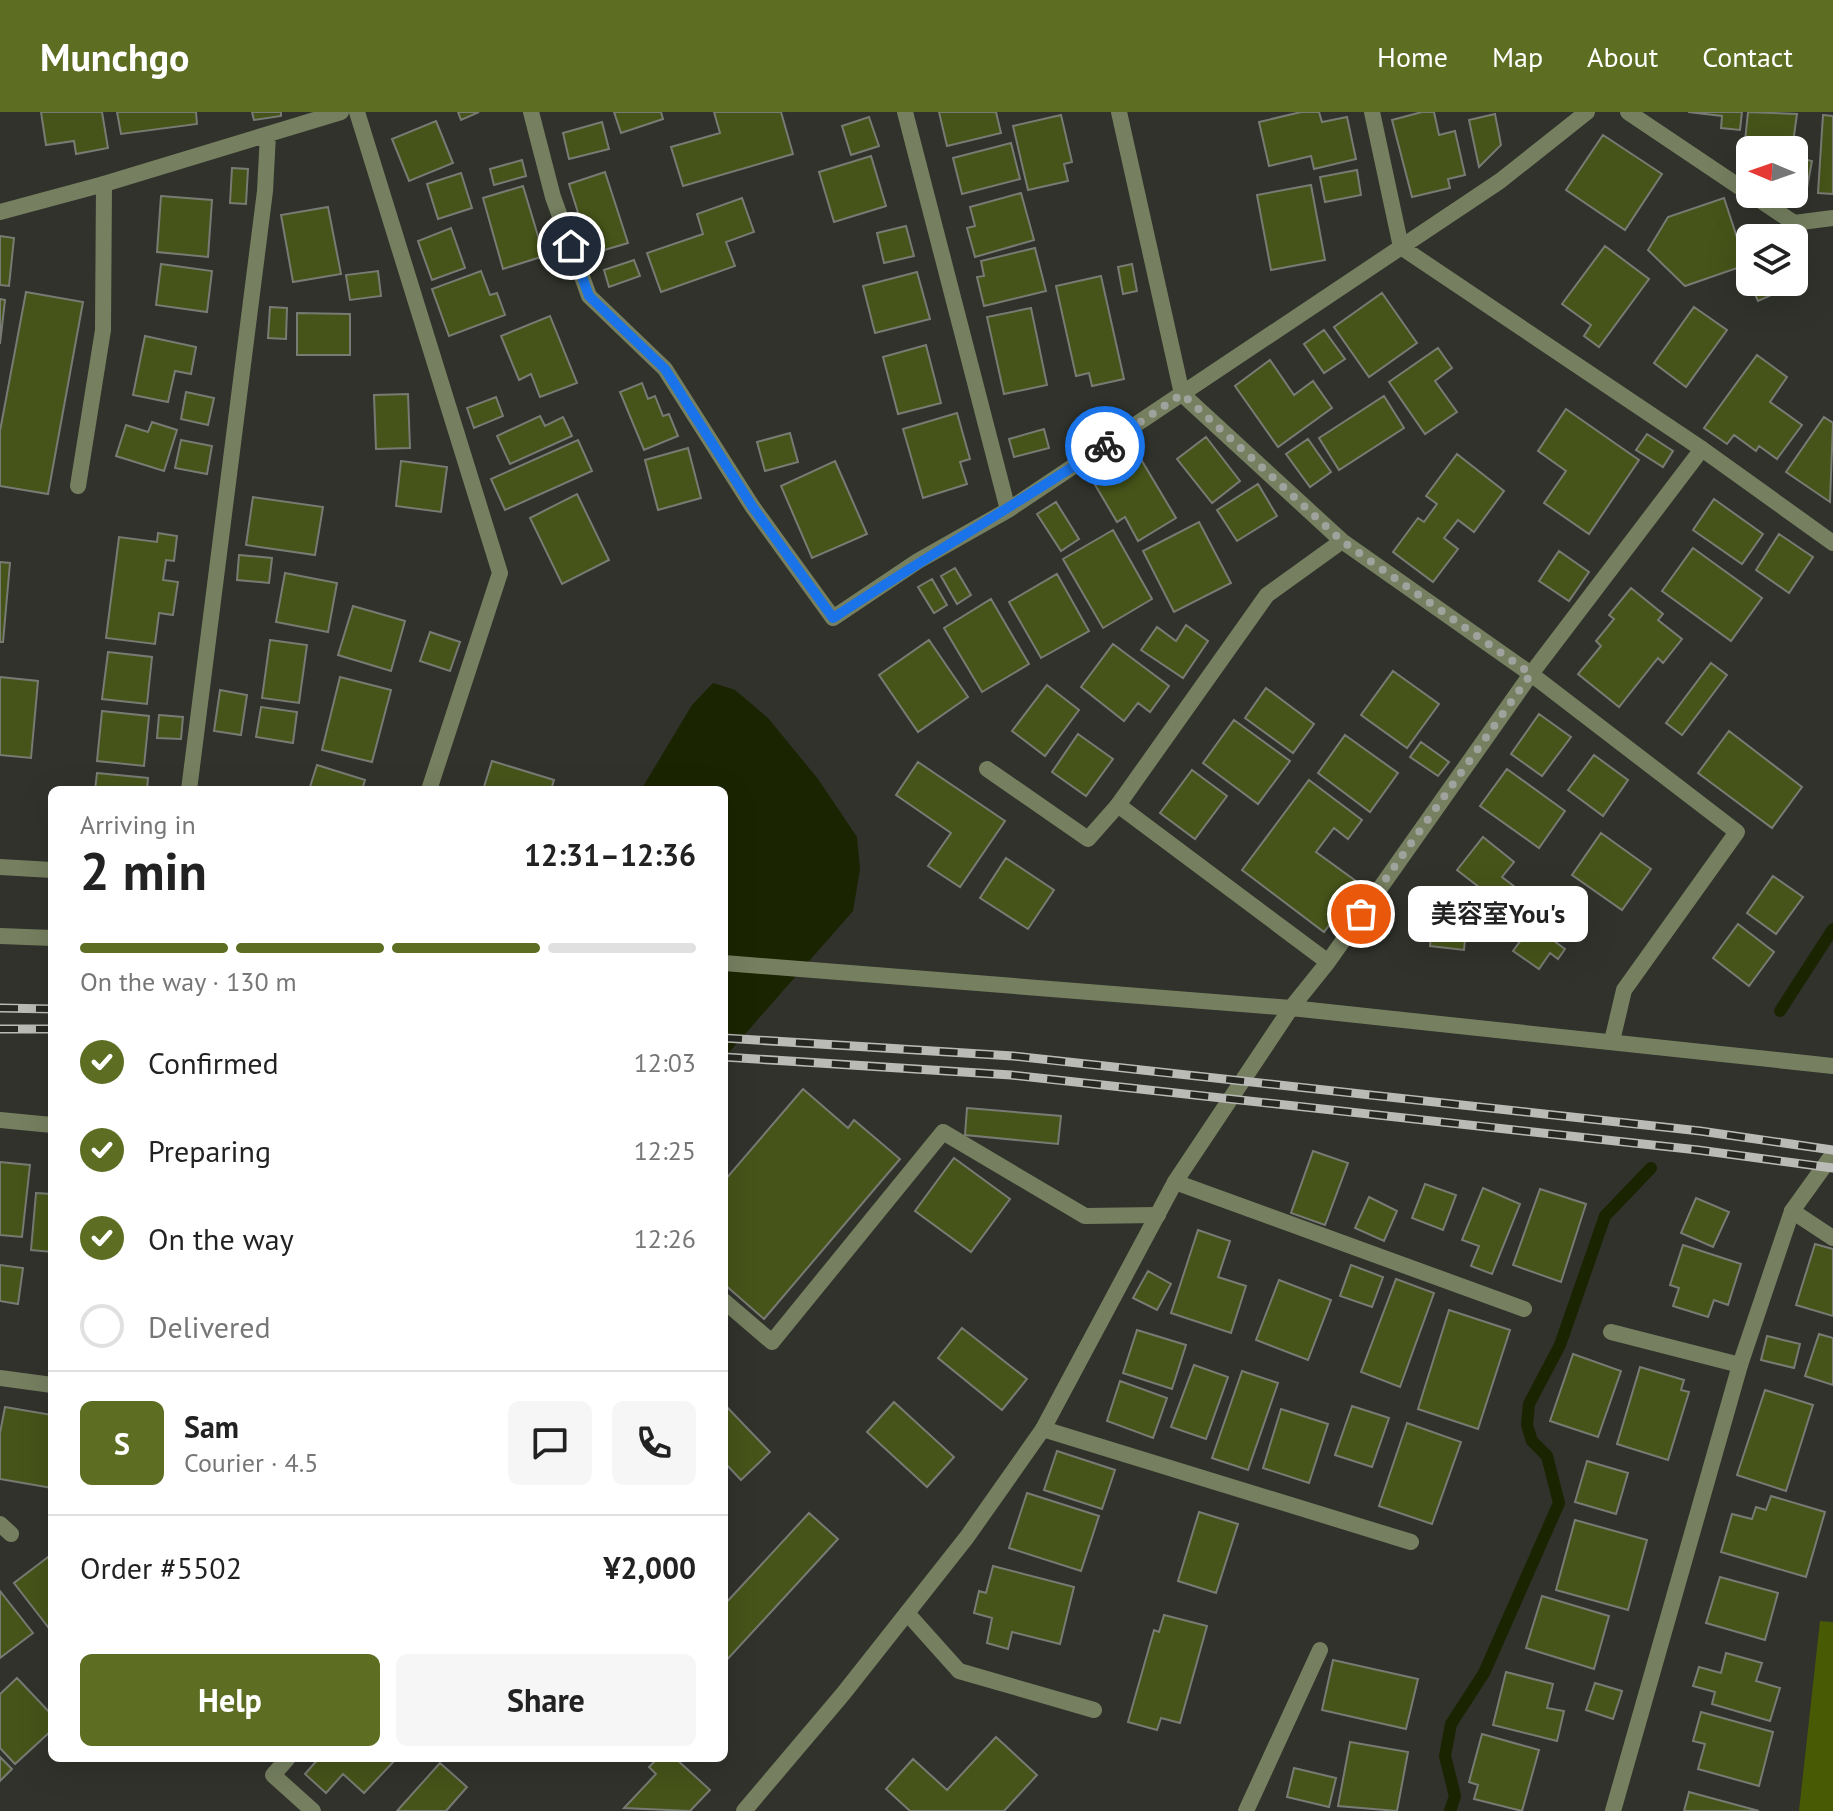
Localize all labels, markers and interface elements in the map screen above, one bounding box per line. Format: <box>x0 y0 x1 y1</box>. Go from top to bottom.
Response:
text: Munchgo <box>40 32 190 81</box>
text: Home <box>1377 38 1448 75</box>
text: Map <box>1492 38 1543 75</box>
text: About <box>1587 38 1658 75</box>
text: Contact <box>1702 38 1793 75</box>
north arrow <box>1736 136 1808 208</box>
map controls <box>1736 136 1808 296</box>
pin <box>537 212 605 280</box>
icon: home <box>549 224 593 268</box>
button: layers <box>1736 224 1808 296</box>
courier <box>1065 406 1145 486</box>
icon: bike <box>1083 424 1127 468</box>
text: Arriving in <box>80 808 196 841</box>
text: 12:31–12:36 <box>524 835 696 874</box>
text: 2 min <box>80 837 207 904</box>
pin <box>1327 880 1395 948</box>
callout: 美容室You's <box>1409 886 1589 942</box>
icon: bag <box>1339 892 1383 936</box>
text: 美容室You's <box>1431 897 1565 930</box>
text: On the way · 130 m <box>80 965 297 998</box>
icon: check <box>80 1040 124 1084</box>
text: Confirmed <box>148 1043 279 1082</box>
text: 12:03 <box>634 1046 696 1079</box>
icon: check <box>80 1128 124 1172</box>
text: Preparing <box>148 1131 271 1170</box>
text: 12:25 <box>634 1134 696 1167</box>
icon: check <box>80 1216 124 1260</box>
text: On the way <box>148 1219 294 1258</box>
text: 12:26 <box>634 1222 696 1255</box>
text: Delivered <box>148 1307 271 1346</box>
button: chat <box>508 1401 592 1485</box>
button: phone <box>612 1401 696 1485</box>
text: Sam <box>184 1407 239 1446</box>
text: S <box>114 1424 130 1463</box>
text: Courier · 4.5 <box>184 1446 318 1479</box>
text: Order #5502 <box>80 1548 242 1587</box>
text: ¥2,000 <box>603 1548 696 1587</box>
button: Help <box>80 1654 380 1746</box>
button: Share <box>396 1654 696 1746</box>

